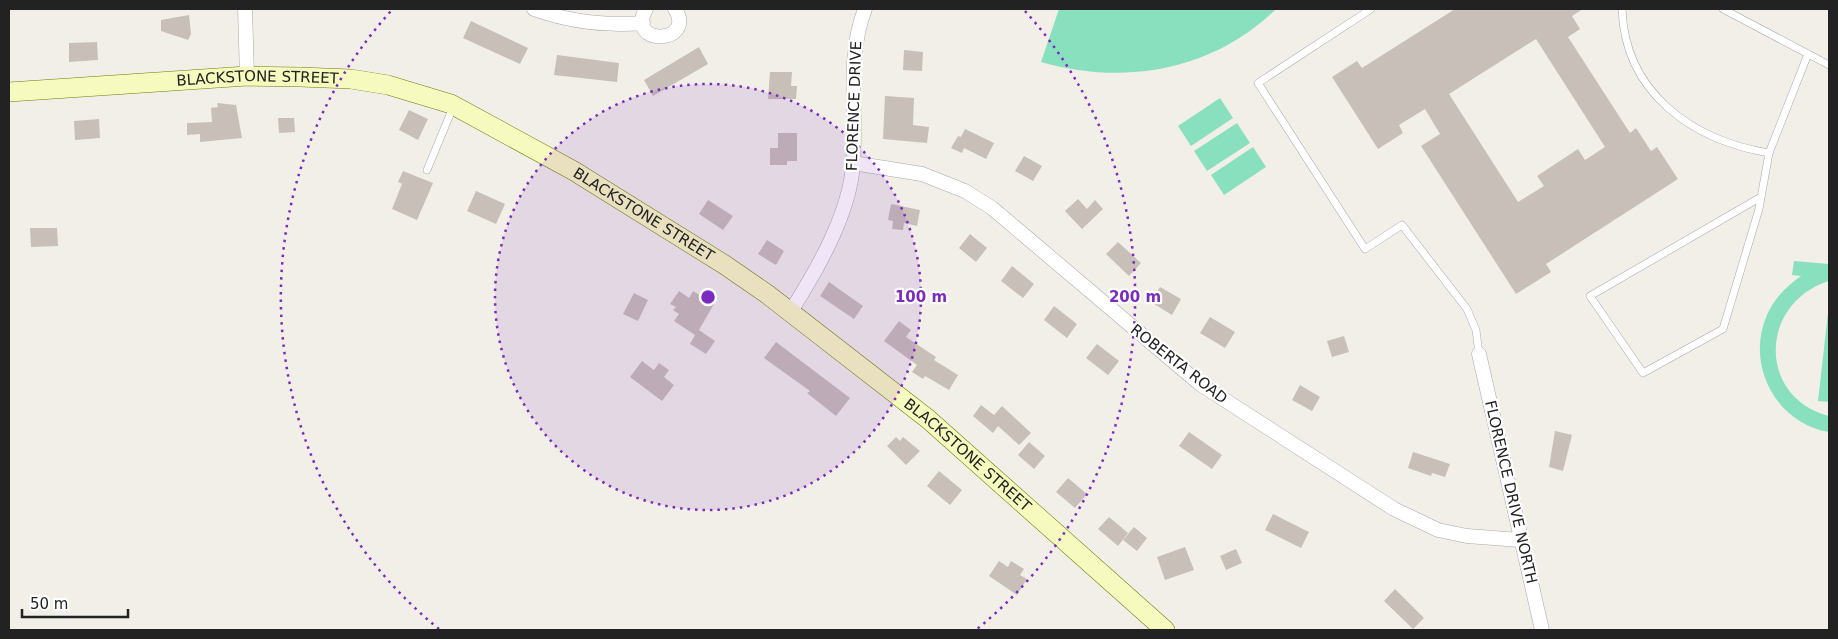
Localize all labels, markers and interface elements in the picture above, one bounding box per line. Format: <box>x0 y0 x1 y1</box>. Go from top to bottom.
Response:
street label: FLORENCE DRIVE <box>843 41 865 171</box>
street label: BLACKSTONE STREET <box>176 67 340 90</box>
street label: BLACKSTONE STREET <box>570 164 718 265</box>
centre of rings <box>699 288 717 306</box>
text: 100 m <box>895 288 947 306</box>
text: 200 m <box>1109 288 1161 306</box>
street label: ROBERTA ROAD <box>1127 321 1231 407</box>
street label: BLACKSTONE STREET <box>900 395 1035 516</box>
street label: FLORENCE DRIVE NORTH <box>1481 398 1541 586</box>
scale bar <box>22 586 129 618</box>
text: 50 m <box>30 595 68 613</box>

